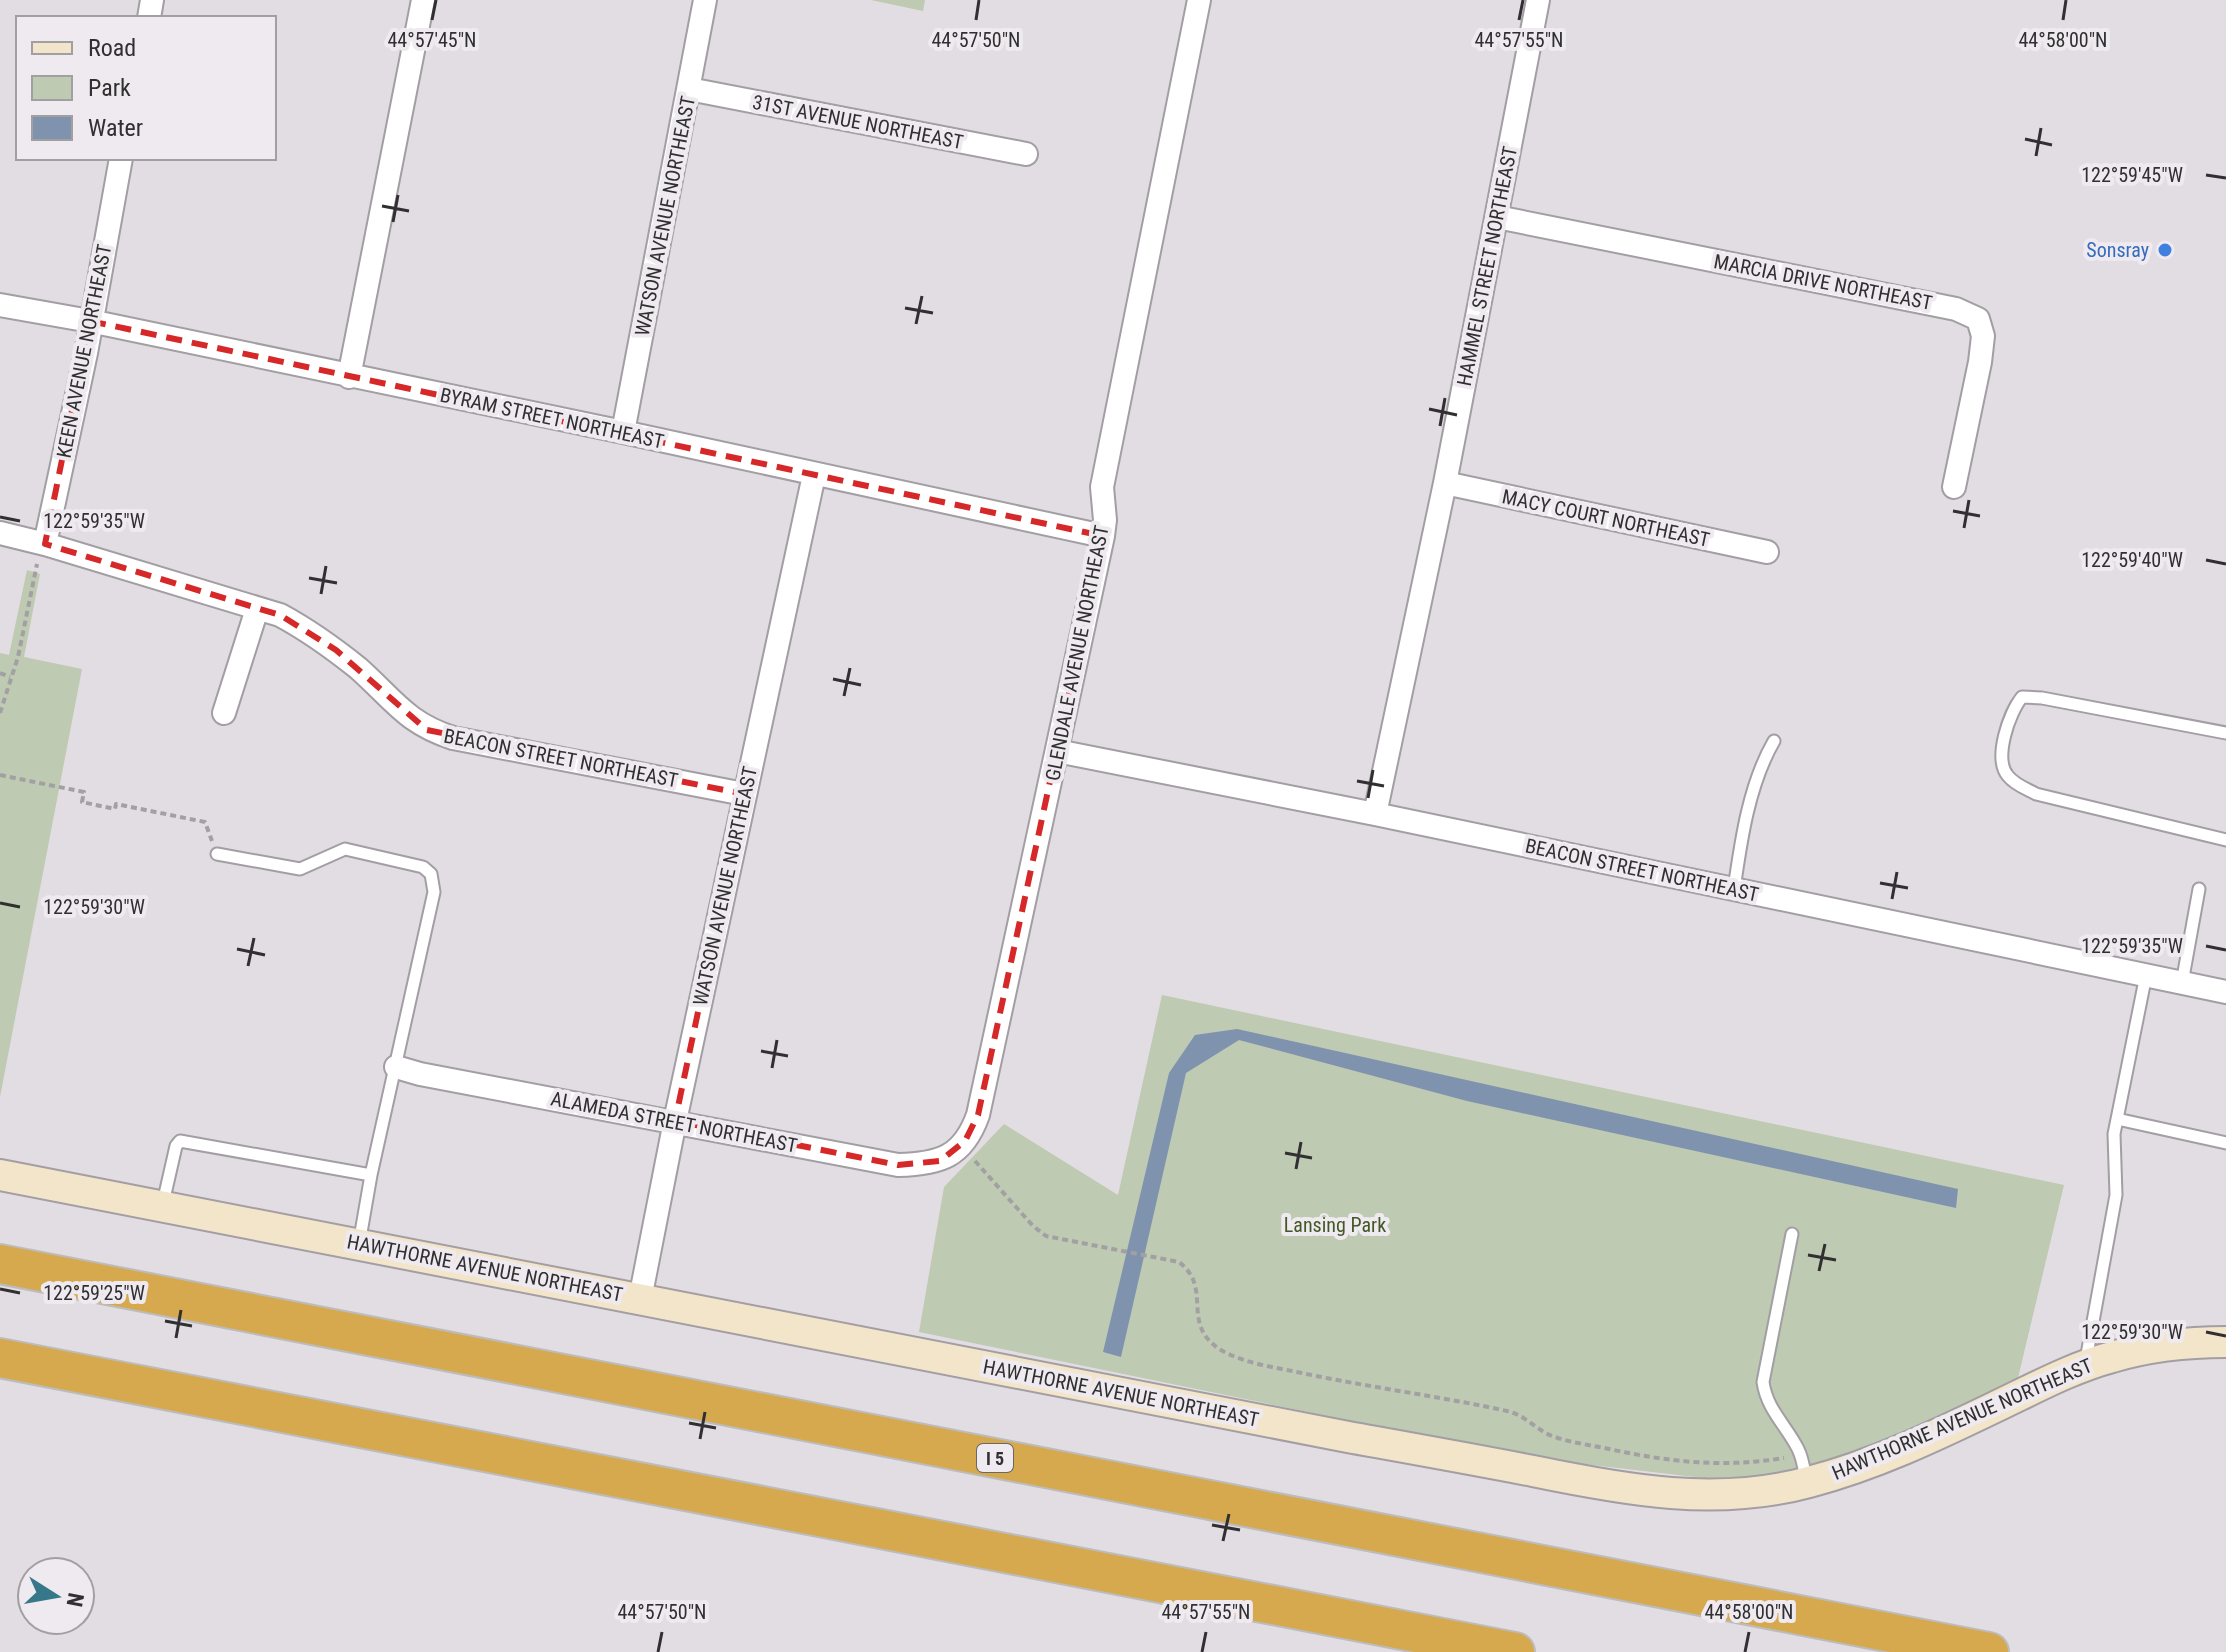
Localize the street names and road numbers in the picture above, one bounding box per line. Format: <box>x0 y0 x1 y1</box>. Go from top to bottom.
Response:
street label: 31ST AVENUE NORTHEAST <box>751 90 965 154</box>
street label: WATSON AVENUE NORTHEAST <box>630 94 700 338</box>
street label: HAMMEL STREET NORTHEAST <box>1452 144 1522 388</box>
street label: KEEN AVENUE NORTHEAST <box>52 242 116 460</box>
street label: MARCIA DRIVE NORTHEAST <box>1712 249 1934 315</box>
street label: BYRAM STREET NORTHEAST <box>438 383 666 453</box>
street label: MACY COURT NORTHEAST <box>1500 484 1712 552</box>
street label: GLENDALE AVENUE NORTHEAST <box>1040 523 1114 783</box>
street label: BEACON STREET NORTHEAST <box>442 724 680 792</box>
street label: WATSON AVENUE NORTHEAST <box>688 764 762 1008</box>
street label: BEACON STREET NORTHEAST <box>1523 834 1761 906</box>
street label: ALAMEDA STREET NORTHEAST <box>549 1086 799 1158</box>
street label: HAWTHORNE AVENUE NORTHEAST <box>345 1229 625 1307</box>
street label: HAWTHORNE AVENUE NORTHEAST <box>1828 1353 2096 1485</box>
street label: HAWTHORNE AVENUE NORTHEAST <box>981 1354 1261 1432</box>
road number: I 5 <box>977 1444 1013 1472</box>

